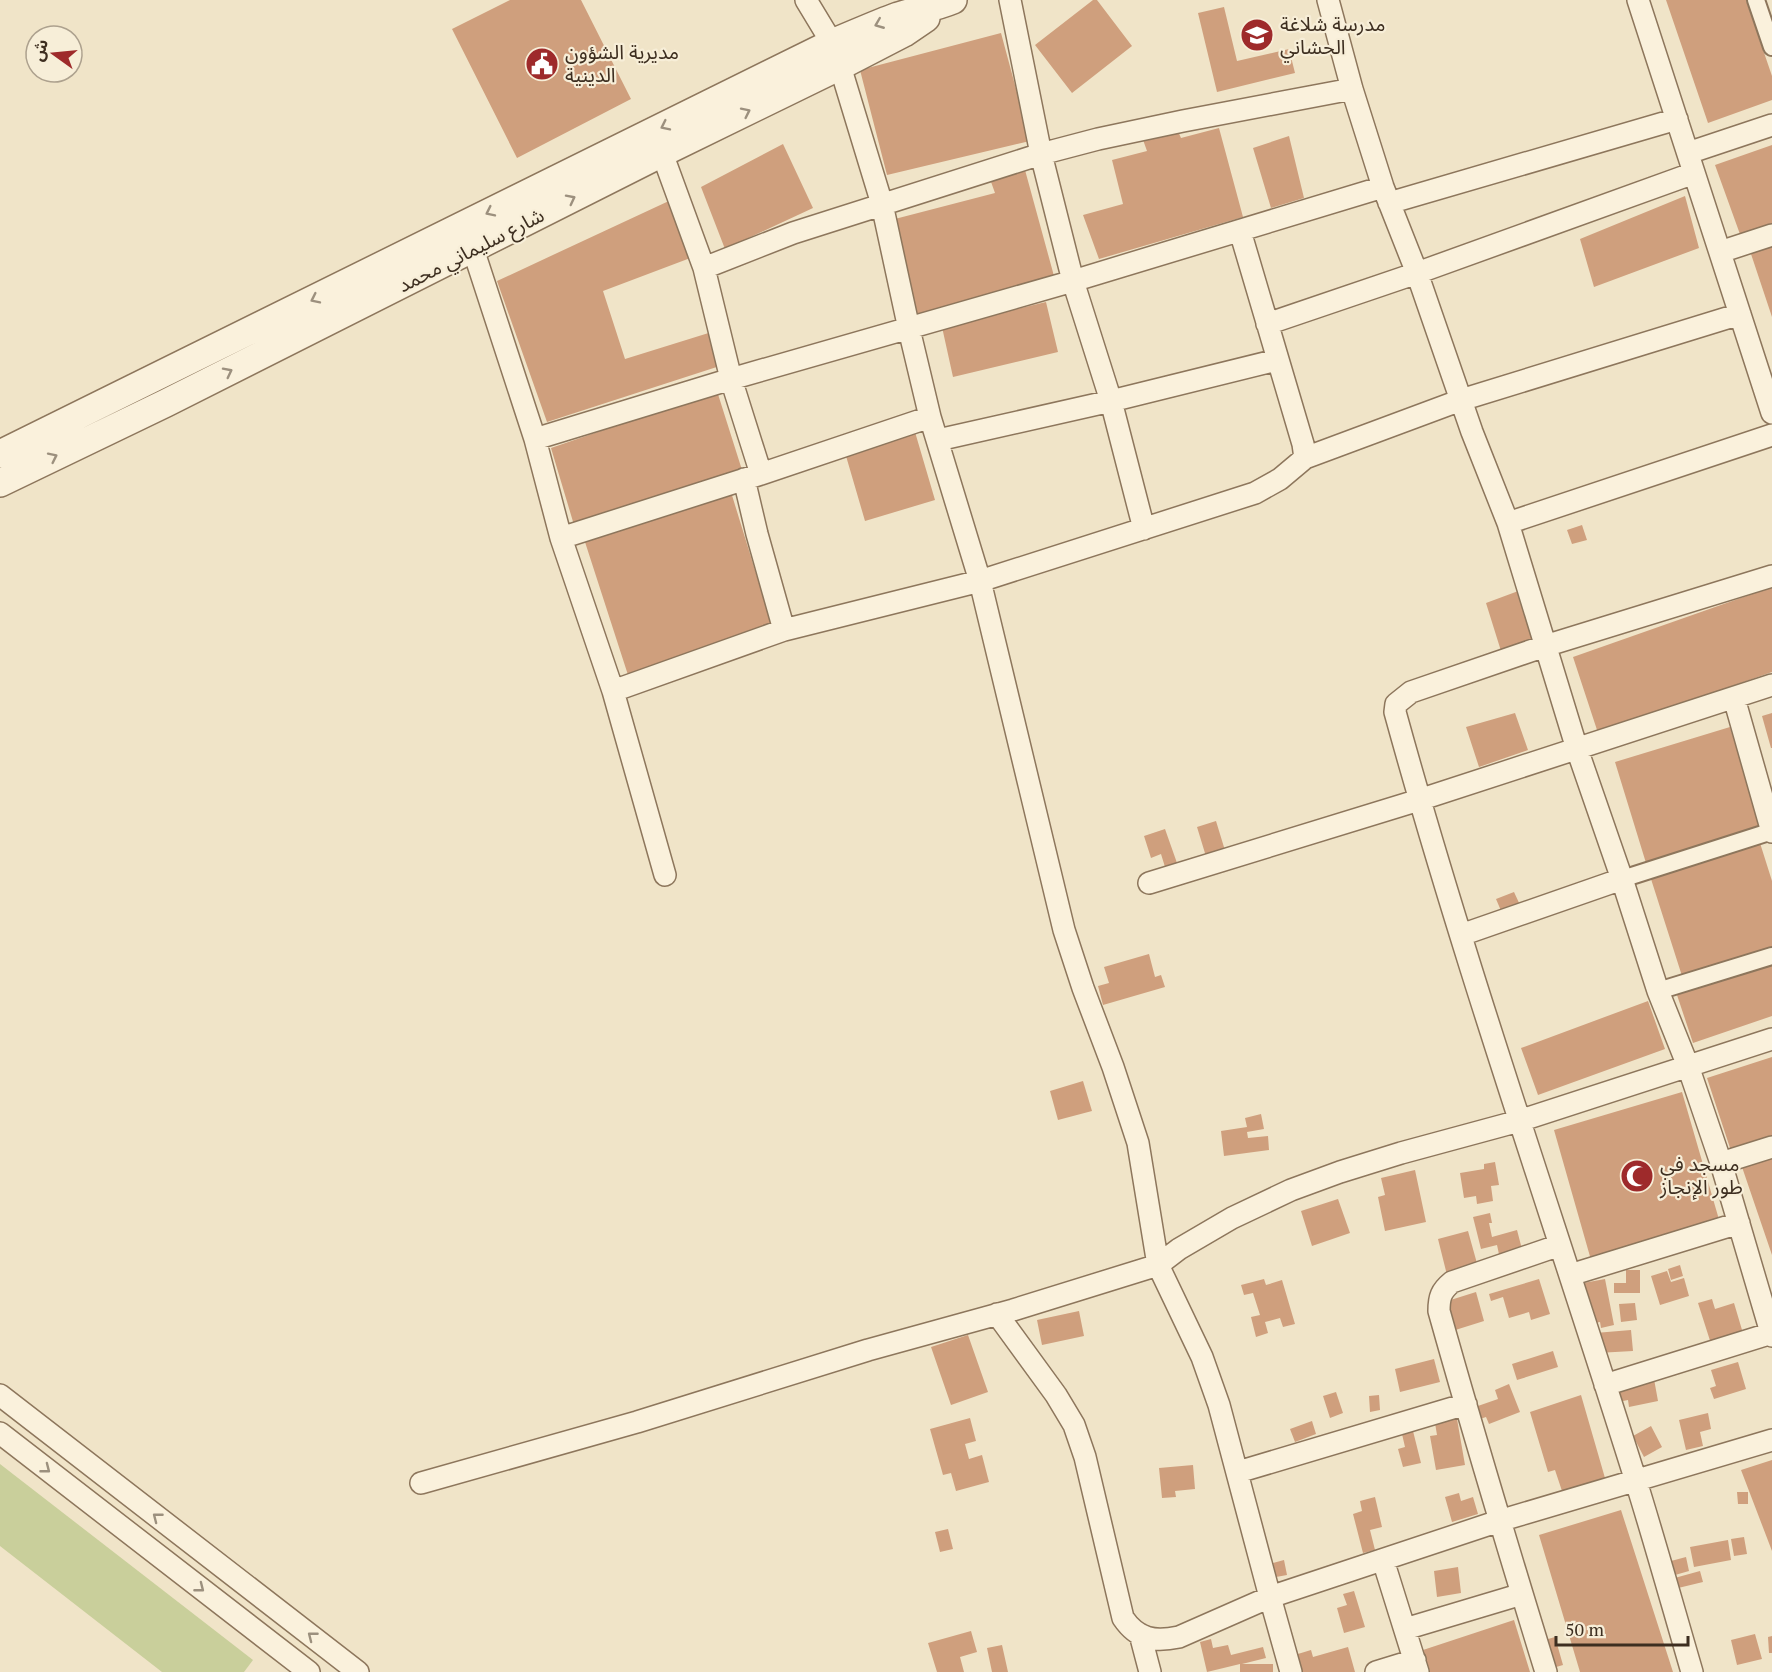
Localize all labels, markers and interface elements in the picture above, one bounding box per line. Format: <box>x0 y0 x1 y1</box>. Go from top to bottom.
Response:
place label: مدرسة شلاغة الحشاني <box>1280 10 1386 63</box>
one-way arrow <box>874 17 885 29</box>
school or university icon: مدرسة شلاغة الحشاني <box>1239 17 1275 53</box>
north arrow <box>24 24 84 84</box>
text: ش <box>26 37 53 64</box>
place label: مديرية الشؤون الدينية <box>565 38 679 88</box>
public building icon: مديرية الشؤون الدينية <box>524 46 560 82</box>
one-way arrow <box>739 108 750 120</box>
one-way arrow <box>660 119 671 130</box>
one-way arrow <box>565 195 576 207</box>
street label: شارع سليماني محمد <box>393 201 550 300</box>
one-way arrow <box>485 205 496 217</box>
one-way arrow <box>310 291 321 303</box>
one-way arrow <box>222 367 233 379</box>
one-way arrow <box>46 453 57 465</box>
place label: مسجد في طور الإنجاز <box>1659 1150 1743 1200</box>
mosque icon: مسجد في طور الإنجاز <box>1619 1158 1655 1194</box>
one-way arrow <box>40 1461 51 1472</box>
one-way arrow <box>153 1513 164 1524</box>
one-way arrow <box>194 1581 205 1592</box>
scale bar <box>1556 1609 1688 1647</box>
text: 50 m <box>1565 1617 1605 1641</box>
one-way arrow <box>307 1633 318 1644</box>

